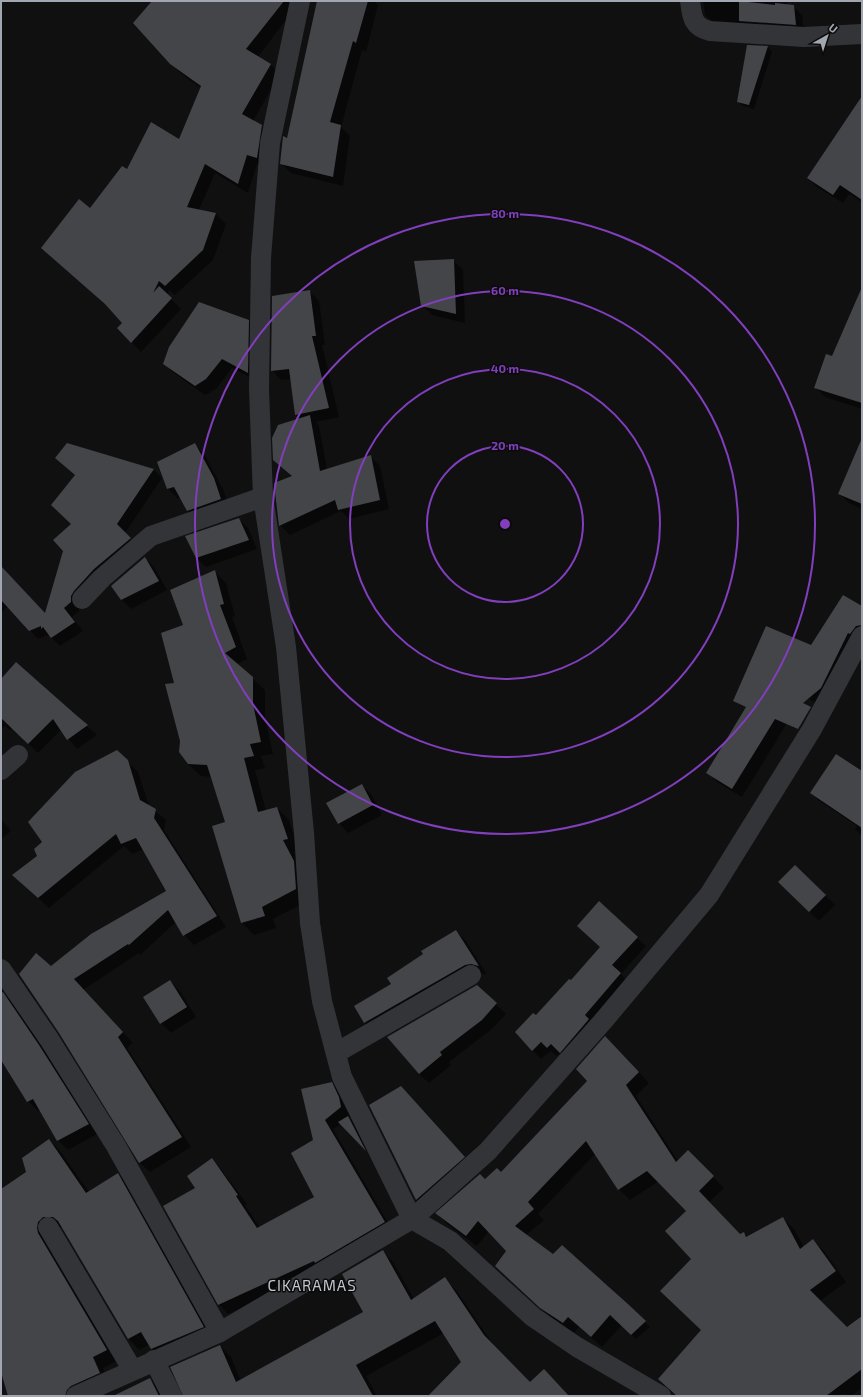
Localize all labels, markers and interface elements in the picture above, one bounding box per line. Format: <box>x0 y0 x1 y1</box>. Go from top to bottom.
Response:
north arrow <box>807 16 847 56</box>
text: U <box>827 20 841 35</box>
text: 80 m <box>491 206 519 220</box>
text: 60 m <box>491 283 519 297</box>
text: 40 m <box>491 361 519 375</box>
text: 20 m <box>491 438 519 452</box>
centre of rings <box>498 517 512 531</box>
district label: CIKARAMAS <box>267 1276 357 1294</box>

